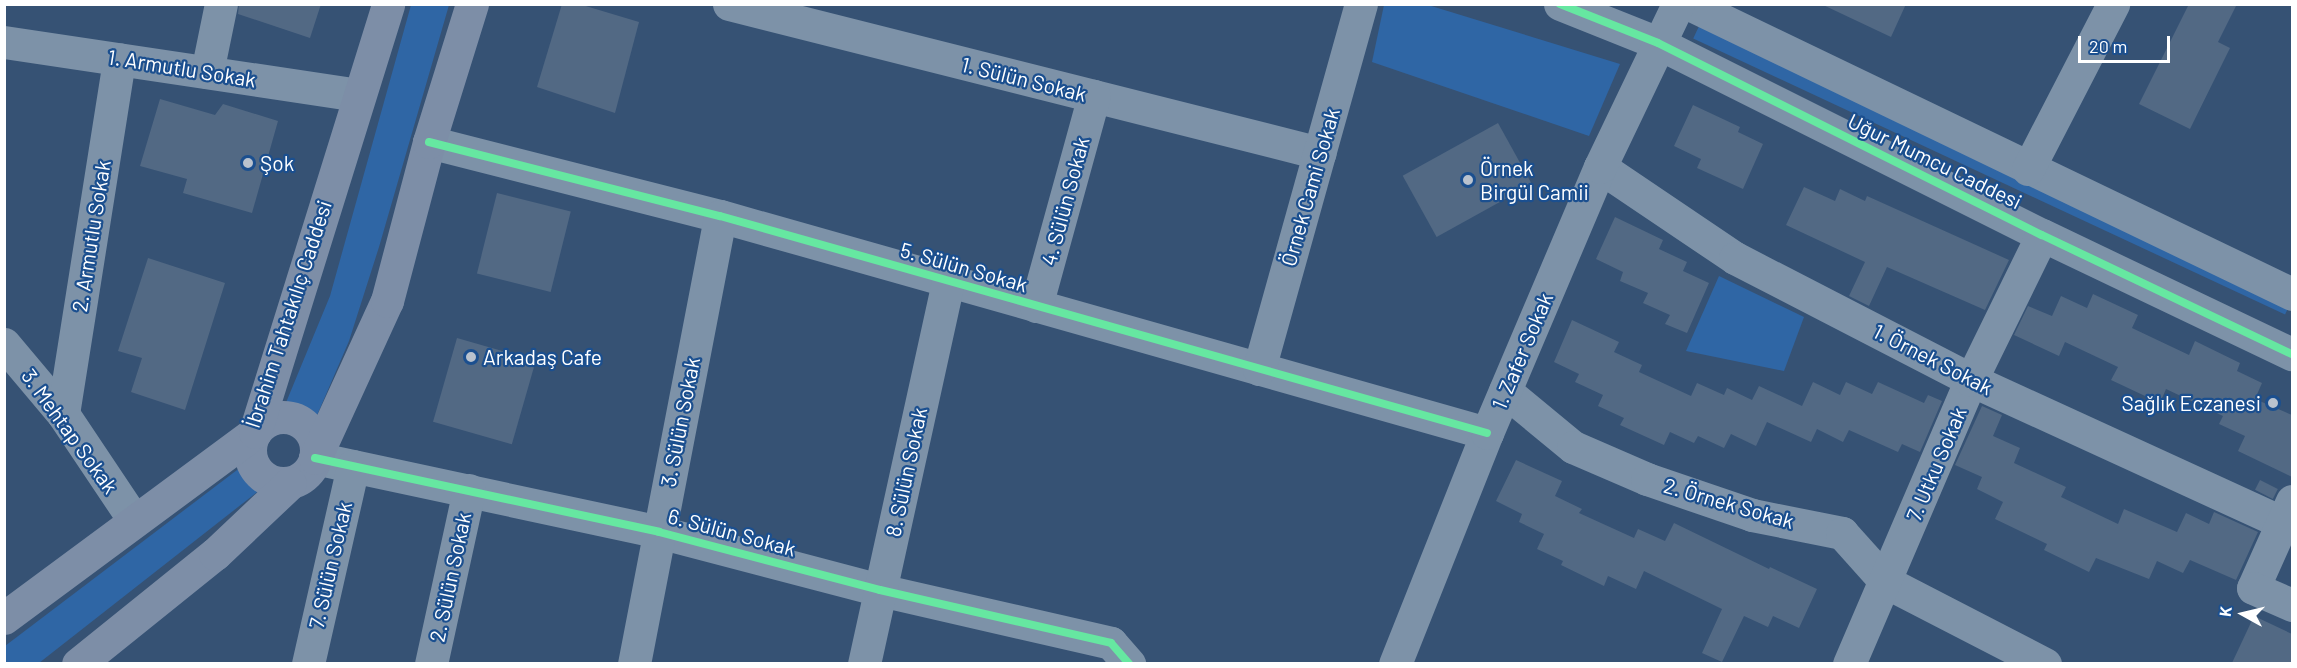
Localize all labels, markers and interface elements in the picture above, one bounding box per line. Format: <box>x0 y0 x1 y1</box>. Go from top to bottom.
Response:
scale bar <box>2081 24 2172 62</box>
text: 20 m <box>2089 35 2127 57</box>
street label: 1. Armutlu Sokak <box>106 44 258 92</box>
street label: 1. Sülün Sokak <box>959 51 1089 107</box>
street label: Örnek Cami Sokak <box>1275 105 1345 269</box>
street label: Uğur Mumcu Caddesi <box>1844 108 2026 214</box>
street label: 4. Sülün Sokak <box>1036 134 1094 268</box>
place label: Şok <box>260 150 294 176</box>
place label: Örnek Birgül Camii <box>1480 155 1589 205</box>
marker: Şok <box>241 156 255 170</box>
street label: 2. Armutlu Sokak <box>67 158 115 314</box>
marker: Örnek Birgül Camii <box>1461 173 1475 187</box>
street label: İbrahim Tahtakılıç Caddesi <box>239 197 337 431</box>
street label: 5. Sülün Sokak <box>897 237 1031 297</box>
street label: 1. Zafer Sokak <box>1486 289 1558 413</box>
street label: 1. Örnek Sokak <box>1869 318 1997 400</box>
place label: Arkadaş Cafe <box>483 344 602 370</box>
marker: Arkadaş Cafe <box>464 350 478 364</box>
street label: 3. Sülün Sokak <box>655 355 705 489</box>
street label: 3. Mehtap Sokak <box>16 364 124 498</box>
place label: Sağlık Eczanesi <box>2121 390 2261 416</box>
marker: Sağlık Eczanesi <box>2266 396 2280 410</box>
street label: 7. Utku Sokak <box>1901 403 1971 525</box>
street label: 8. Sülün Sokak <box>880 405 932 539</box>
street label: 2. Örnek Sokak <box>1661 472 1797 534</box>
street label: 7. Sülün Sokak <box>303 499 357 631</box>
street label: 6. Sülün Sokak <box>665 503 799 561</box>
street label: 2. Sülün Sokak <box>424 510 476 644</box>
north arrow <box>2213 584 2273 644</box>
text: K <box>2215 605 2235 618</box>

